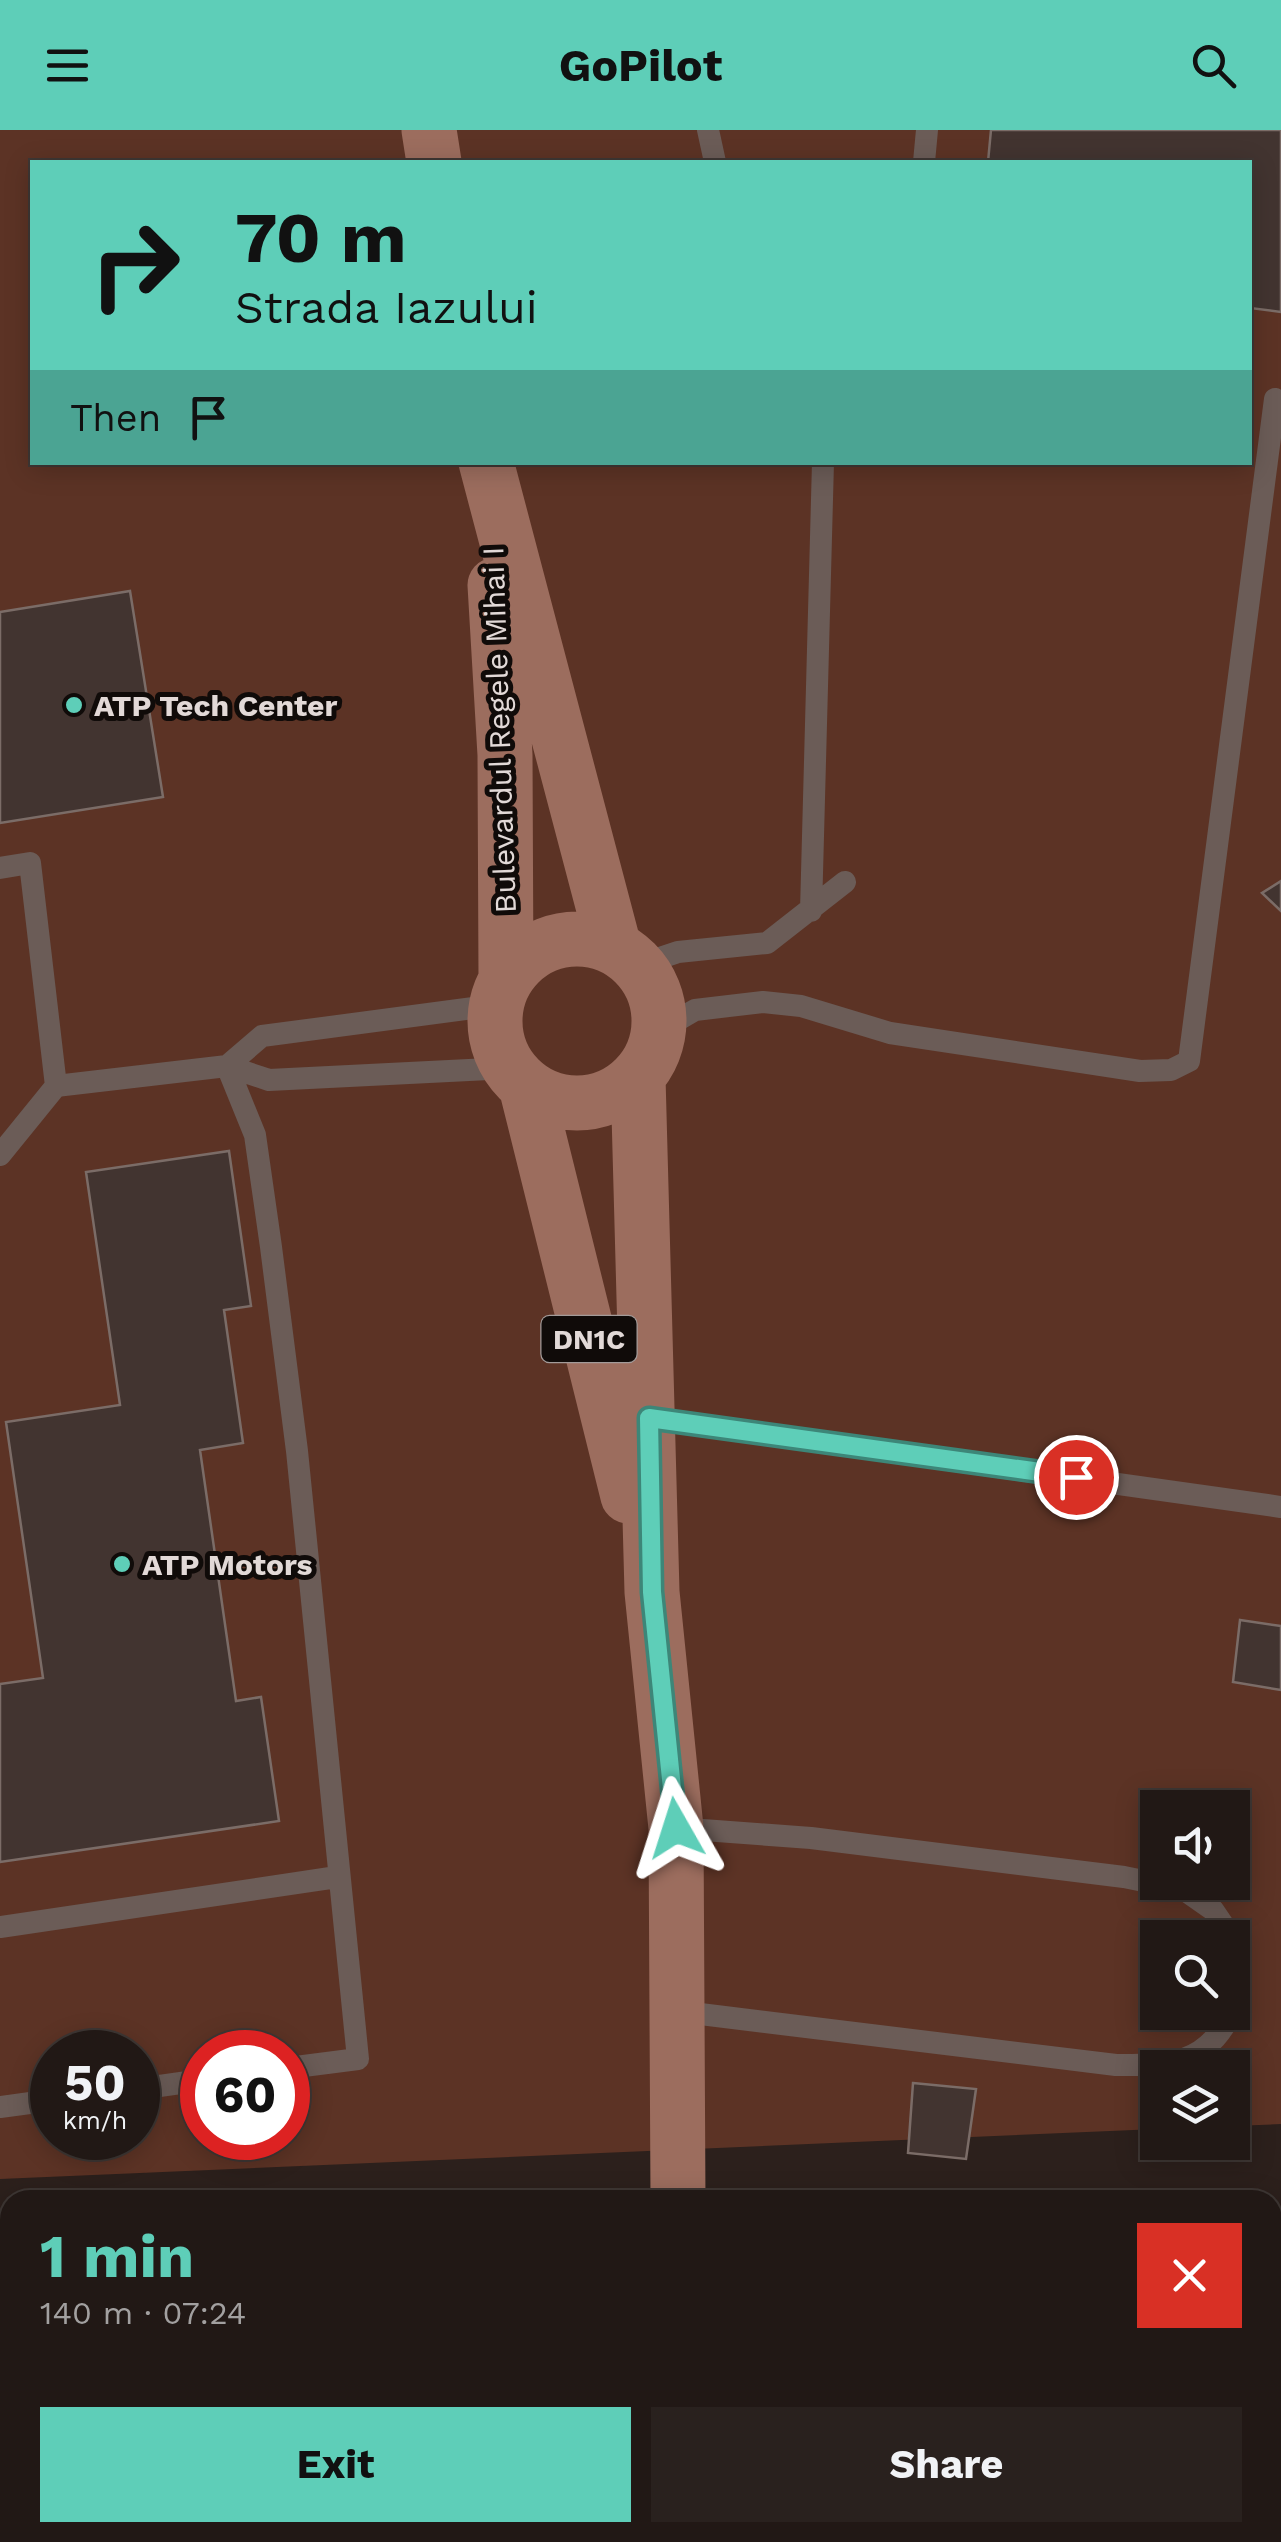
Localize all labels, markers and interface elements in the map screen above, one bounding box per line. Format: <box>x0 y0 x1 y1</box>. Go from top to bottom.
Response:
icon: menu <box>40 38 95 93</box>
icon: search <box>1186 38 1241 93</box>
text: GoPilot <box>559 39 722 92</box>
text: 70 m <box>235 197 407 279</box>
icon: right <box>70 200 200 330</box>
text: Strada Iazului <box>235 281 538 334</box>
icon: arrive <box>181 390 236 445</box>
text: Then <box>70 396 161 440</box>
street label: Bulevardul Regele Mihai I <box>475 546 523 914</box>
place label: ATP Tech Center <box>94 688 337 723</box>
marker: ATP Tech Center <box>63 694 85 716</box>
road number: DN1C <box>542 1316 636 1362</box>
pin <box>1034 1435 1119 1520</box>
icon: arrive <box>1049 1450 1104 1505</box>
place label: ATP Motors <box>142 1547 313 1582</box>
marker: ATP Motors <box>111 1553 133 1575</box>
position arrow <box>624 1776 728 1880</box>
map controls <box>1140 1790 1250 2160</box>
button: sound <box>1140 1790 1250 1900</box>
button: search <box>1140 1920 1250 2030</box>
speed limit sign: 60 <box>180 2030 310 2160</box>
button: layers <box>1140 2050 1250 2160</box>
text: 50 <box>64 2053 126 2112</box>
text: km/h <box>63 2106 127 2135</box>
text: 1 min <box>40 2221 194 2292</box>
button: close <box>1137 2223 1242 2328</box>
text: 140 m · 07:24 <box>40 2294 246 2332</box>
button: Exit <box>40 2407 631 2522</box>
button: Share <box>651 2407 1242 2522</box>

